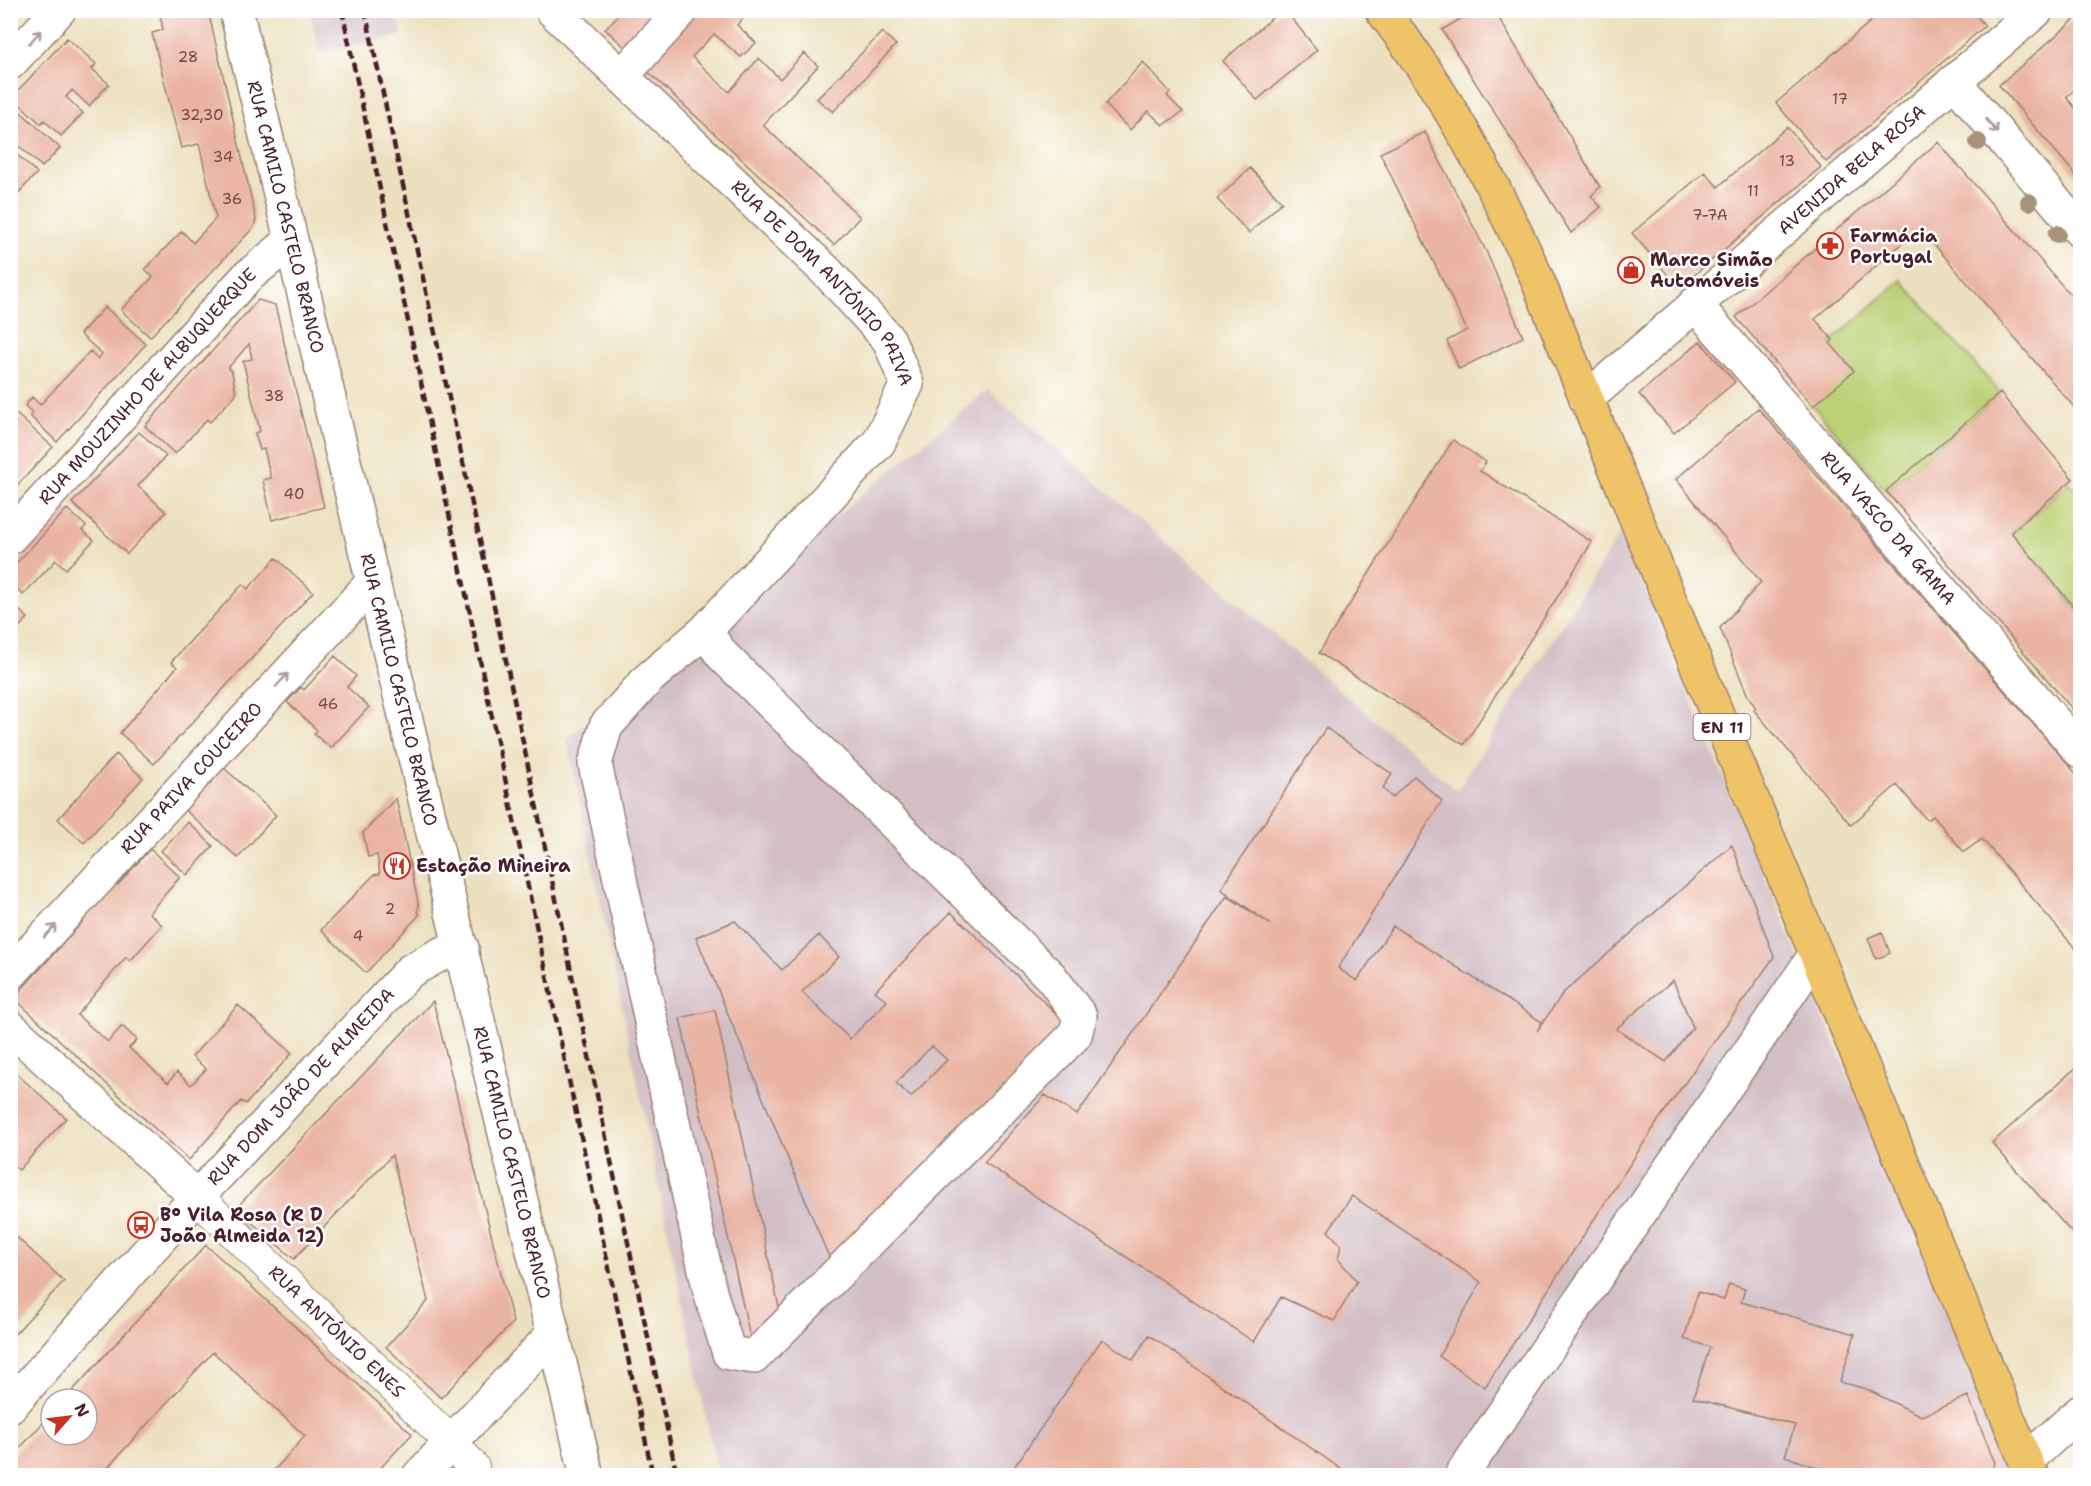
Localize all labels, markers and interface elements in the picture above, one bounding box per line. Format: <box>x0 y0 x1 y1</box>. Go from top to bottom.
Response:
one-way arrow <box>28 30 42 45</box>
house number: 28 <box>178 47 198 67</box>
street label: RUA CAMILO CASTELO BRANCO <box>241 78 330 356</box>
house number: 17 <box>1832 89 1848 109</box>
street label: AVENIDA BELA ROSA <box>1773 99 1931 240</box>
house number: 32,30 <box>180 105 224 125</box>
one-way arrow <box>1985 118 1999 133</box>
house number: 34 <box>213 147 233 167</box>
house number: 13 <box>1779 151 1795 171</box>
street label: RUA DE DOM ANTÓNIO PAIVA <box>726 175 918 389</box>
house number: 11 <box>1747 181 1759 201</box>
house number: 36 <box>222 189 242 209</box>
house number: 7-7A <box>1692 205 1728 225</box>
place label: Farmácia Portugal <box>1850 224 1938 269</box>
pharmacy icon: Farmácia Portugal <box>1815 231 1845 261</box>
place label: Marco Simão Automóveis <box>1650 248 1773 293</box>
shop icon: Marco Simão Automóveis <box>1616 255 1646 285</box>
street label: RUA MOUZINHO DE ALBUQUERQUE <box>33 262 261 510</box>
house number: 38 <box>264 386 284 406</box>
street label: RUA VASCO DA GAMA <box>1815 447 1961 610</box>
house number: 40 <box>284 484 304 504</box>
street label: RUA CAMILO CASTELO BRANCO <box>355 551 443 829</box>
one-way arrow <box>275 673 289 688</box>
house number: 46 <box>318 694 338 714</box>
street label: RUA PAIVA COUCEIRO <box>115 697 268 859</box>
road number: EN 11 <box>1694 714 1750 740</box>
restaurant icon: Estação Mineira <box>382 851 412 881</box>
place label: Estação Mineira <box>416 854 571 878</box>
house number: 2 <box>385 899 395 919</box>
one-way arrow <box>43 924 57 939</box>
house number: 4 <box>353 926 363 946</box>
street label: RUA DOM JOÃO DE ALMEIDA <box>202 983 400 1191</box>
street label: RUA CAMILO CASTELO BRANCO <box>468 1024 556 1301</box>
place label: Bº Vila Rosa (R D João Almeida 12) <box>160 1203 324 1248</box>
bus stop icon: Bº Vila Rosa (R D João Almeida 12) <box>126 1210 156 1240</box>
street label: RUA ANTÓNIO ENES <box>263 1260 410 1403</box>
north arrow <box>39 1387 99 1447</box>
text: N <box>70 1400 94 1421</box>

